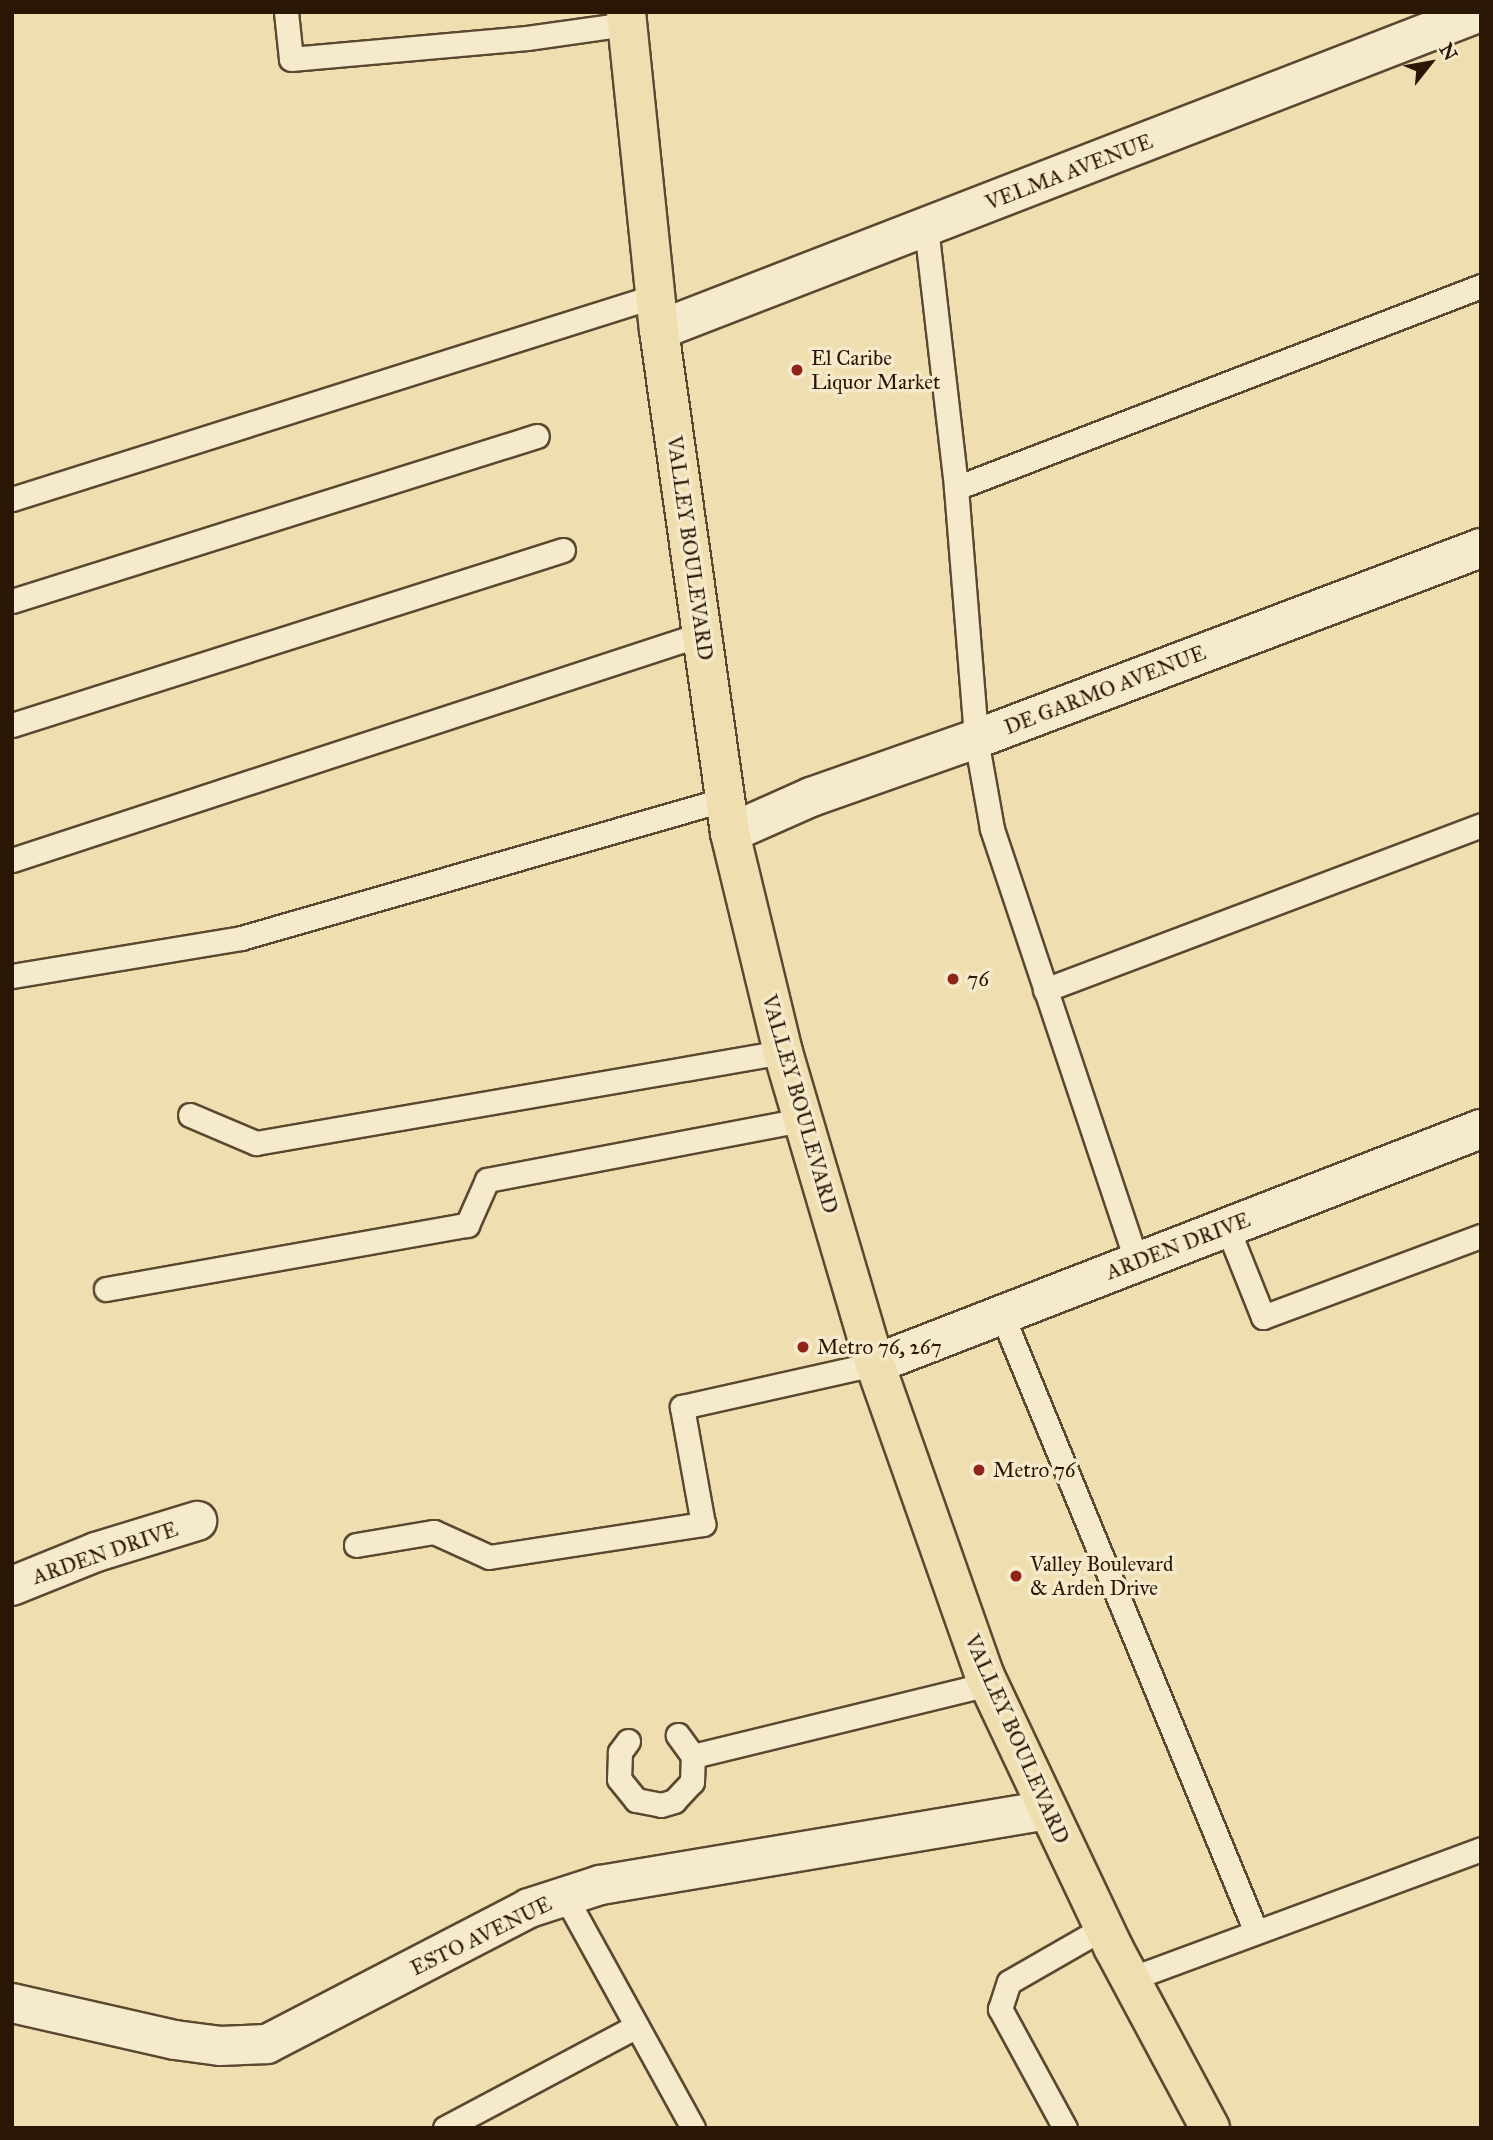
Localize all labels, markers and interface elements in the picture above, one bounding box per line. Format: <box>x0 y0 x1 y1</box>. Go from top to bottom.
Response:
north arrow <box>1395 28 1465 98</box>
text: N <box>1434 39 1462 65</box>
street label: VELMA AVENUE <box>982 129 1156 215</box>
place label: El Caribe Liquor Market <box>811 345 940 395</box>
marker: El Caribe Liquor Market <box>789 362 805 378</box>
street label: VALLEY BOULEVARD <box>662 434 718 662</box>
street label: DE GARMO AVENUE <box>1001 640 1209 740</box>
place label: 76 <box>967 966 989 992</box>
marker: 76 <box>945 971 961 987</box>
street label: VALLEY BOULEVARD <box>757 992 843 1216</box>
street label: ARDEN DRIVE <box>1102 1207 1254 1285</box>
place label: Metro 76, 267 <box>817 1334 942 1360</box>
marker: Metro 76, 267 <box>795 1339 811 1355</box>
place label: Metro 76 <box>993 1457 1076 1483</box>
marker: Metro 76 <box>971 1462 987 1478</box>
street label: ARDEN DRIVE <box>29 1516 181 1590</box>
place label: Valley Boulevard & Arden Drive <box>1030 1551 1173 1601</box>
marker: Valley Boulevard & Arden Drive <box>1008 1568 1024 1584</box>
street label: VALLEY BOULEVARD <box>959 1630 1075 1848</box>
street label: ESTO AVENUE <box>406 1891 556 1981</box>

